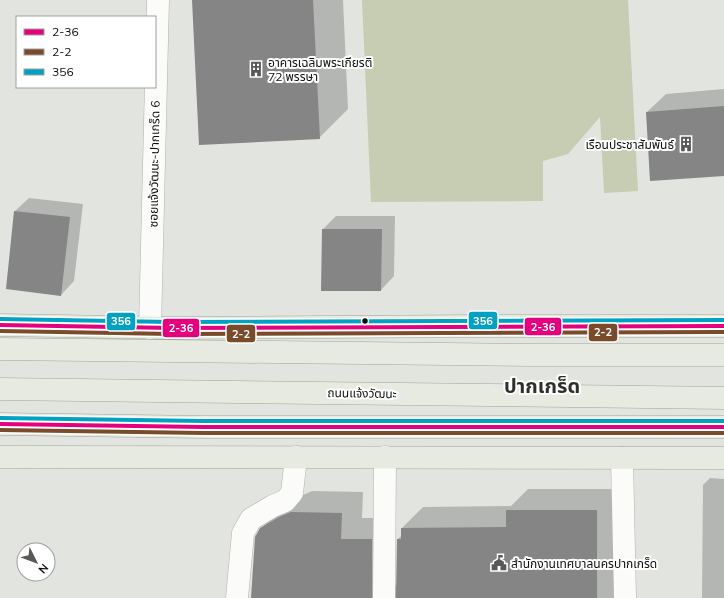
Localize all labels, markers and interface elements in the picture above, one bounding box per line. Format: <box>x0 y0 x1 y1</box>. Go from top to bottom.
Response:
legend <box>16 16 156 88</box>
text: 2-36 <box>52 24 79 39</box>
text: 2-2 <box>52 44 72 59</box>
place label: อาคารเฉลิมพระเกียรติ 72 พรรษา <box>268 55 372 84</box>
building icon: อาคารเฉลิมพระเกียรติ 72 พรรษา <box>247 60 265 78</box>
text: 356 <box>52 64 74 79</box>
street label: ซอยแจ้งวัฒนะ-ปากเกร็ด 6 <box>145 100 163 228</box>
building icon: เรือนประชาสัมพันธ์ <box>677 135 695 153</box>
place label: เรือนประชาสัมพันธ์ <box>585 137 674 152</box>
line badge: 356 <box>468 311 498 330</box>
line badge: 356 <box>106 312 136 331</box>
text: 356 <box>111 314 131 328</box>
text: 356 <box>473 314 493 328</box>
unlabelled marker <box>360 316 370 326</box>
line badge: 2-36 <box>524 317 562 336</box>
line badge: 2-36 <box>162 318 200 338</box>
text: 2-36 <box>531 320 556 334</box>
text: 2-36 <box>169 321 194 335</box>
line badge: 2-2 <box>588 323 618 342</box>
line badge: 2-2 <box>226 324 256 343</box>
text: 2-2 <box>594 325 612 339</box>
text: 2-2 <box>232 327 250 341</box>
district label: ปากเกร็ด <box>504 373 580 398</box>
street label: ถนนแจ้งวัฒนะ <box>327 385 397 401</box>
north arrow <box>16 542 56 582</box>
public building icon: สำนักงานเทศบาลนครปากเกร็ด <box>490 554 508 572</box>
place label: สำนักงานเทศบาลนครปากเกร็ด <box>511 556 657 571</box>
text: N <box>35 561 51 576</box>

